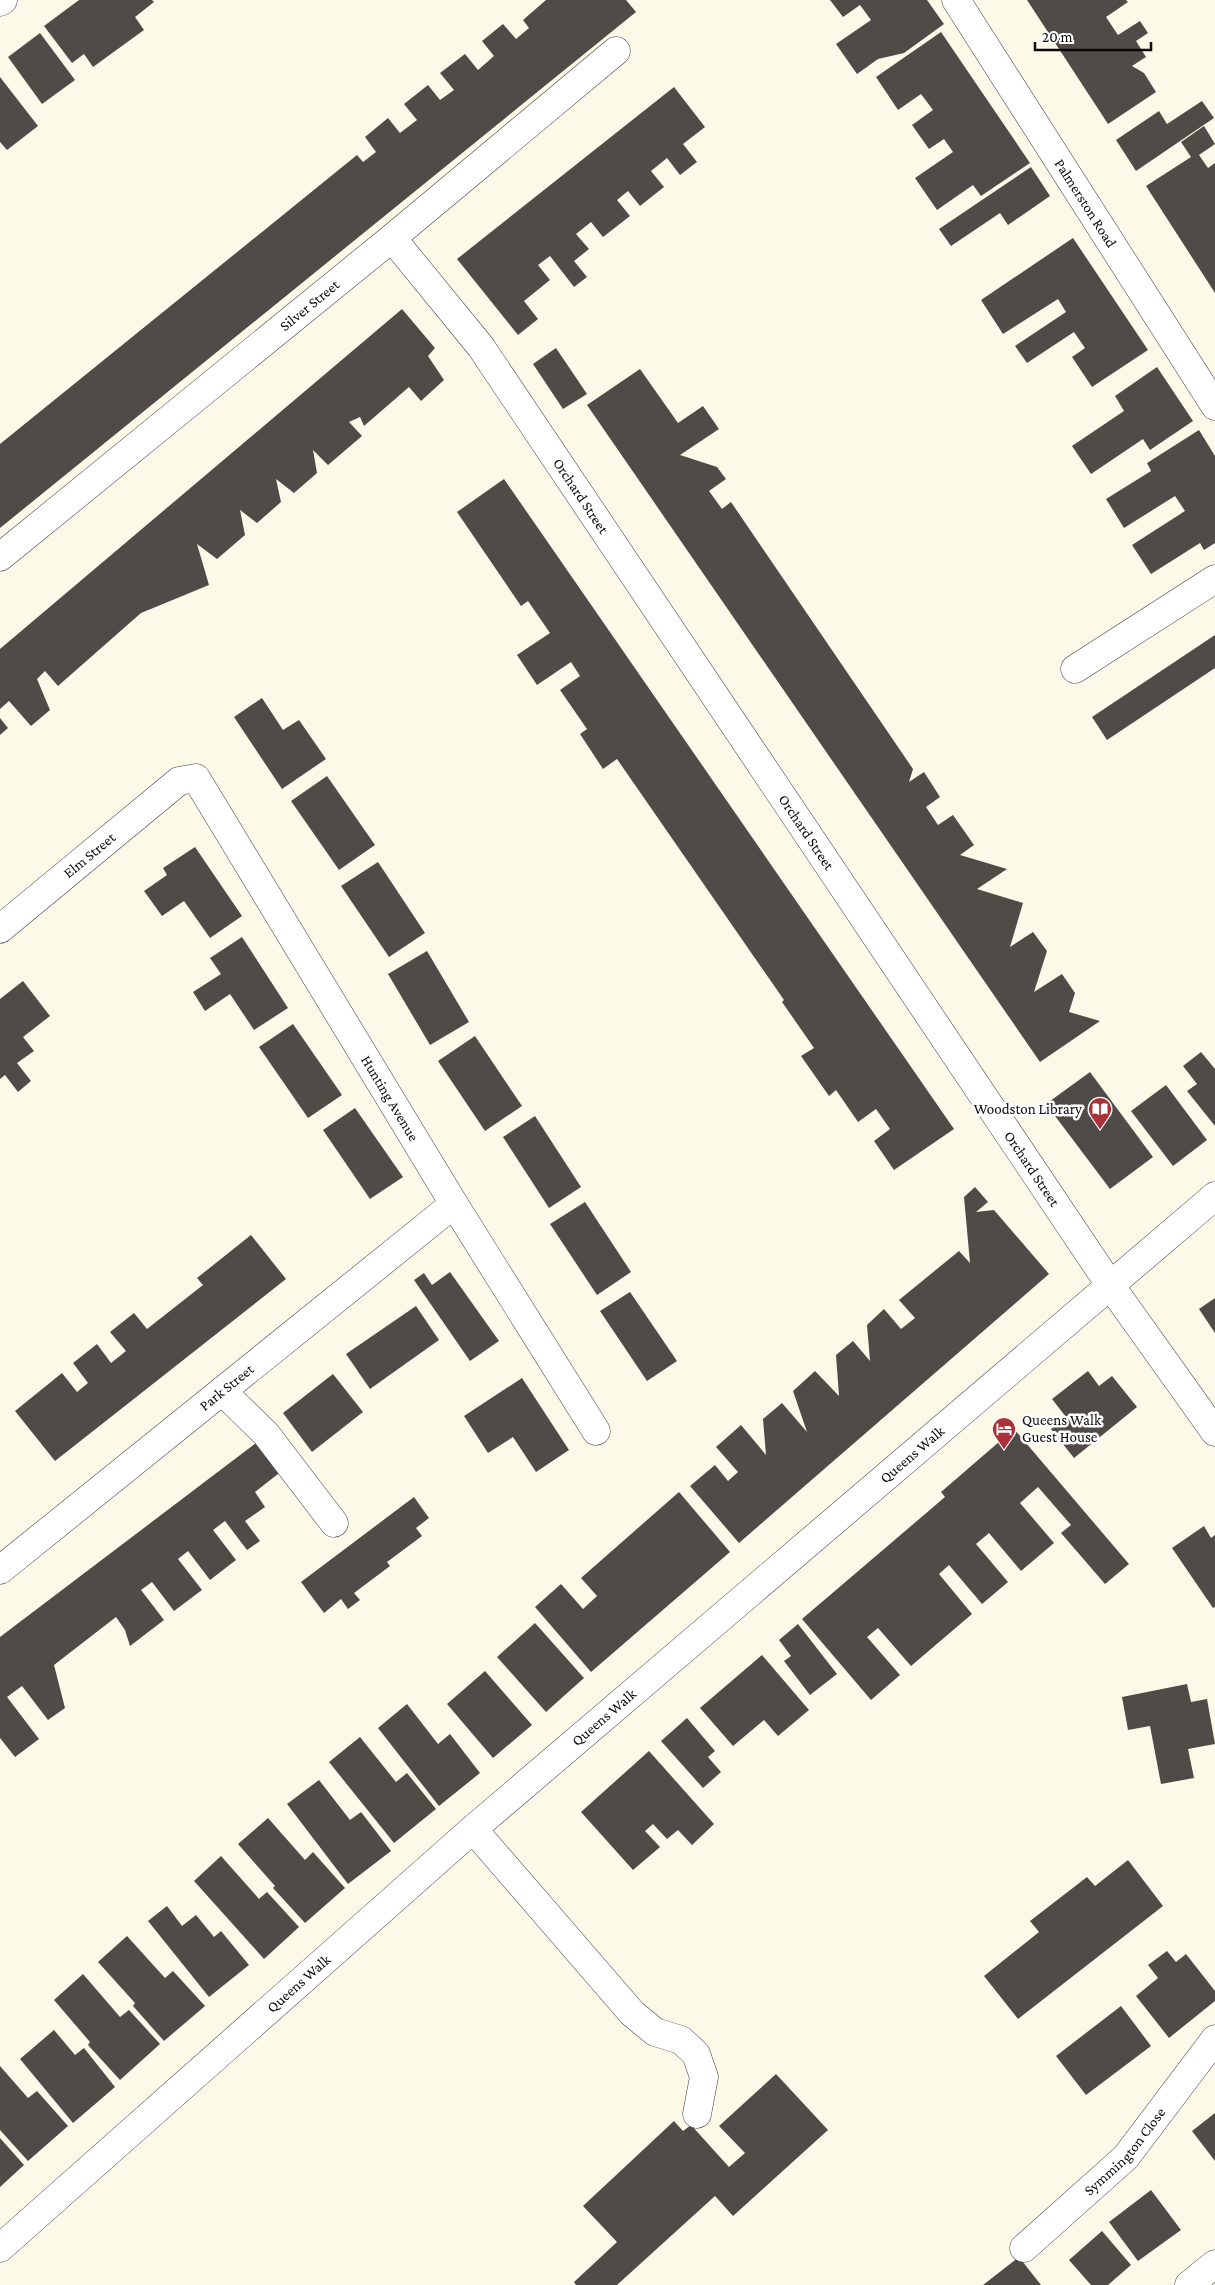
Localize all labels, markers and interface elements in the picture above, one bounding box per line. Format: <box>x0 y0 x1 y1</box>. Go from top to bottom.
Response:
scale bar <box>1035 20 1151 52</box>
text: 20 m <box>1042 29 1073 45</box>
street label: Palmerston Road <box>1052 156 1120 250</box>
street label: Silver Street <box>277 276 343 334</box>
street label: Orchard Street <box>550 455 612 537</box>
street label: Orchard Street <box>775 792 838 874</box>
street label: Elm Street <box>60 828 119 881</box>
street label: Hunting Avenue <box>358 1053 422 1144</box>
library icon: Woodston Library <box>1087 1096 1113 1130</box>
place label: Woodston Library <box>974 1101 1082 1118</box>
street label: Orchard Street <box>1001 1128 1063 1210</box>
street label: Park Street <box>196 1360 258 1414</box>
place label: Queens Walk Guest House <box>1022 1412 1102 1445</box>
hotel icon: Queens Walk Guest House <box>991 1416 1017 1450</box>
street label: Queens Walk <box>877 1422 948 1486</box>
street label: Queens Walk <box>569 1685 640 1749</box>
street label: Queens Walk <box>264 1951 334 2016</box>
street label: Symmington Close <box>1081 2104 1169 2198</box>

